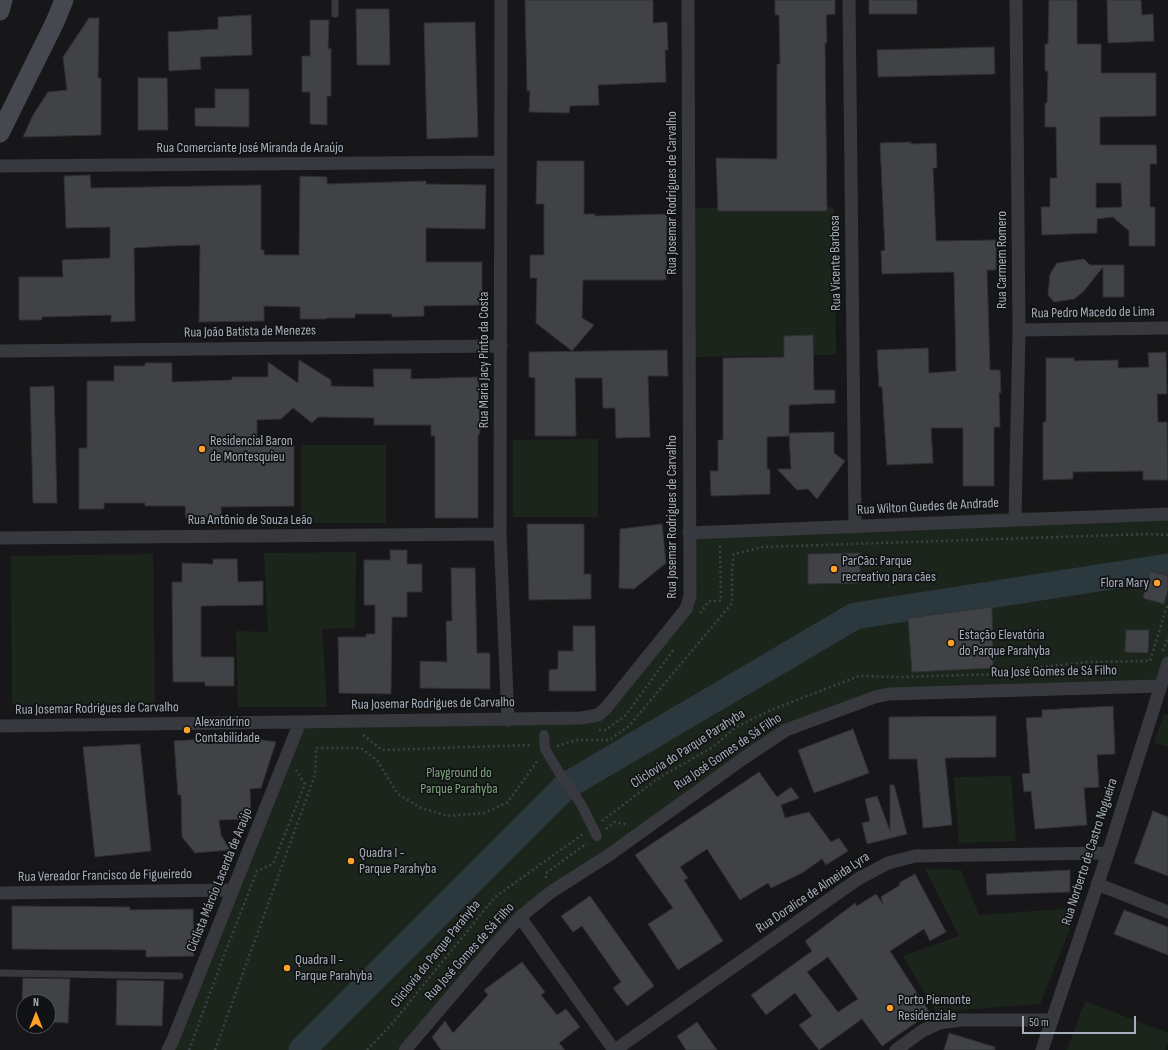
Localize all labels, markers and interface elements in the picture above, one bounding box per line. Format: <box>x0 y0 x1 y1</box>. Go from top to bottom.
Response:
street label: Rua Josemar Rodrigues de Carvalho <box>664 111 680 275</box>
street label: Rua Comerciante José Miranda de Araújo <box>157 140 343 156</box>
street label: Rua Carmem Romero <box>994 211 1010 309</box>
street label: Rua Vicente Barbosa <box>827 215 845 311</box>
street label: Rua Maria Jacy Pinto da Costa <box>476 292 492 428</box>
street label: Rua Pedro Macedo de Lima <box>1031 304 1155 322</box>
street label: Rua João Batista de Menezes <box>184 322 316 342</box>
place label: Residencial Baron de Montesquieu <box>210 433 293 466</box>
street label: Rua Josemar Rodrigues de Carvalho <box>664 435 680 599</box>
marker: Residencial Baron de Montesquieu <box>197 444 207 454</box>
street label: Rua Wilton Guedes de Andrade <box>857 495 999 519</box>
street label: Rua Antônio de Souza Leão <box>188 512 312 528</box>
place label: ParCão: Parque recreativo para cães <box>842 553 936 586</box>
marker: ParCão: Parque recreativo para cães <box>829 564 839 574</box>
place label: Flora Mary <box>1101 575 1149 591</box>
marker: Flora Mary <box>1152 578 1162 588</box>
place label: Estação Elevatória do Parque Parahyba <box>959 627 1050 660</box>
marker: Estação Elevatória do Parque Parahyba <box>946 638 956 648</box>
street label: Rua José Gomes de Sá Filho <box>991 663 1117 681</box>
street label: Rua Josemar Rodrigues de Carvalho <box>351 694 515 714</box>
street label: Rua Josemar Rodrigues de Carvalho <box>15 699 179 719</box>
street label: Cliclovia do Parque Parahyba <box>628 706 748 792</box>
street label: Rua José Gomes de Sá Filho <box>671 710 785 794</box>
place label: Alexandrino Contabilidade <box>195 714 260 746</box>
marker: Alexandrino Contabilidade <box>182 725 192 735</box>
park label: Playground do Parque Parahyba <box>420 765 498 798</box>
street label: Rua Norberto de Castro Nogueira <box>1058 777 1122 927</box>
street label: Ciclista Márcio Lacerda de Araújo <box>183 806 257 954</box>
place label: Quadra I - Parque Parahyba <box>359 845 436 878</box>
street label: Rua Doralice de Almeida Lyra <box>753 849 873 937</box>
marker: Quadra I - Parque Parahyba <box>346 856 356 866</box>
street label: Rua Vereador Francisco de Figueiredo <box>18 866 192 886</box>
street label: Cliclovia do Parque Parahyba <box>388 897 484 1011</box>
street label: Rua José Gomes de Sá Filho <box>422 900 518 1004</box>
place label: Quadra II - Parque Parahyba <box>295 952 372 984</box>
marker: Quadra II - Parque Parahyba <box>282 963 292 973</box>
place label: Porto Piemonte Residenziale <box>898 992 971 1024</box>
north arrow <box>16 994 56 1034</box>
text: N <box>33 996 39 1009</box>
marker: Porto Piemonte Residenziale <box>885 1003 895 1013</box>
scale bar <box>1024 1008 1138 1034</box>
text: 50 m <box>1029 1015 1049 1030</box>

